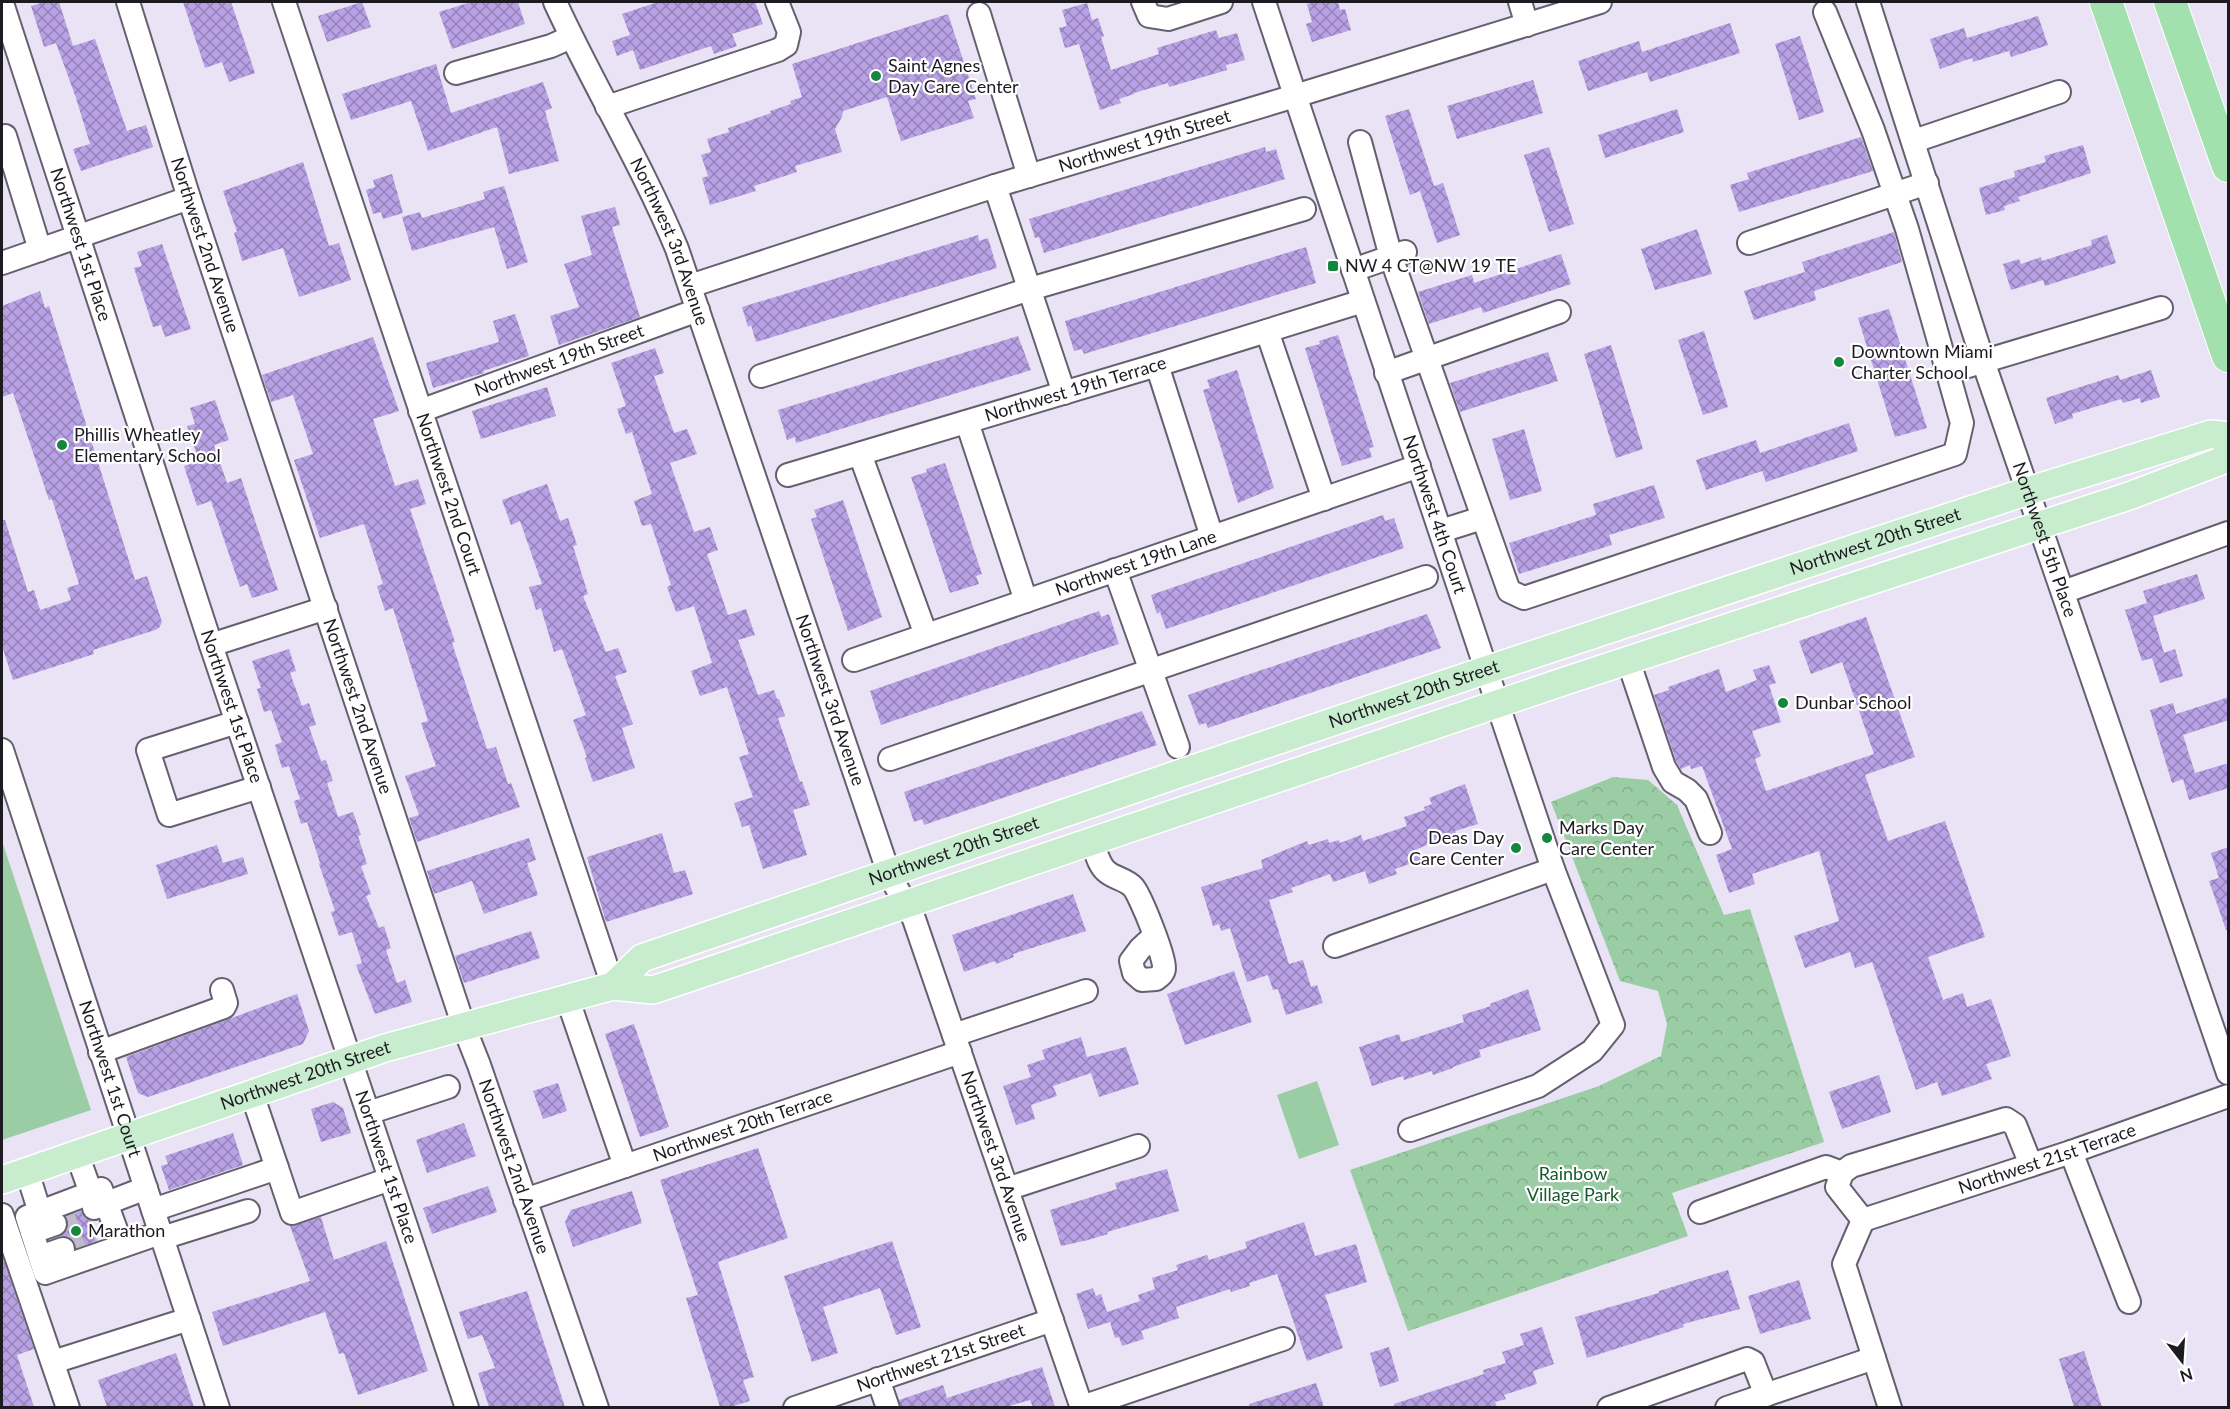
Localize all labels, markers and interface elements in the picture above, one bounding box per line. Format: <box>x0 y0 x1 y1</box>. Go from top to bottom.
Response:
place label: Saint Agnes Day Care Center <box>888 54 1019 97</box>
marker: Saint Agnes Day Care Center <box>869 69 883 83</box>
street label: Northwest 19th Street <box>1055 104 1233 176</box>
street label: Northwest 2nd Avenue <box>167 154 245 335</box>
street label: Northwest 3rd Avenue <box>626 154 714 328</box>
street label: Northwest 1st Place <box>46 165 117 324</box>
place label: NW 4 CT@NW 19 TE <box>1345 254 1516 276</box>
marker: NW 4 CT@NW 19 TE <box>1326 259 1340 273</box>
street label: Northwest 19th Street <box>471 319 647 400</box>
place label: Downtown Miami Charter School <box>1851 340 1993 383</box>
street label: Northwest 19th Terrace <box>982 351 1169 426</box>
marker: Downtown Miami Charter School <box>1832 355 1846 369</box>
street label: Northwest 2nd Court <box>412 410 487 578</box>
place label: Phillis Wheatley Elementary School <box>74 423 221 466</box>
street label: Northwest 4th Court <box>1399 432 1472 597</box>
marker: Phillis Wheatley Elementary School <box>55 438 69 452</box>
street label: Northwest 5th Place <box>2009 459 2082 620</box>
street label: Northwest 20th Street <box>1787 502 1964 579</box>
street label: Northwest 19th Lane <box>1052 524 1219 600</box>
street label: Northwest 3rd Avenue <box>792 611 870 788</box>
street label: Northwest 2nd Avenue <box>319 616 398 797</box>
street label: Northwest 1st Place <box>197 627 269 786</box>
street label: Northwest 20th Street <box>1325 654 1502 732</box>
place label: Dunbar School <box>1795 691 1911 713</box>
marker: Dunbar School <box>1776 696 1790 710</box>
street label: Northwest 20th Street <box>866 810 1042 889</box>
place label: Marks Day Care Center <box>1559 816 1654 859</box>
place label: Deas Day Care Center <box>1409 826 1505 869</box>
marker: Marks Day Care Center <box>1540 831 1554 845</box>
marker: Deas Day Care Center <box>1509 841 1523 855</box>
street label: Northwest 1st Court <box>75 997 147 1160</box>
street label: Northwest 20th Street <box>217 1035 393 1114</box>
street label: Northwest 3rd Avenue <box>957 1068 1036 1244</box>
street label: Northwest 2nd Avenue <box>475 1076 555 1257</box>
street label: Northwest 20th Terrace <box>650 1084 835 1166</box>
street label: Northwest 1st Place <box>351 1087 423 1246</box>
street label: Northwest 21st Terrace <box>1955 1118 2139 1198</box>
park label: Rainbow Village Park <box>1527 1162 1620 1205</box>
place label: Marathon <box>88 1219 165 1241</box>
marker: Marathon <box>69 1224 83 1238</box>
street label: Northwest 21st Street <box>853 1318 1028 1396</box>
north arrow <box>2152 1331 2212 1391</box>
text: N <box>2178 1365 2195 1387</box>

